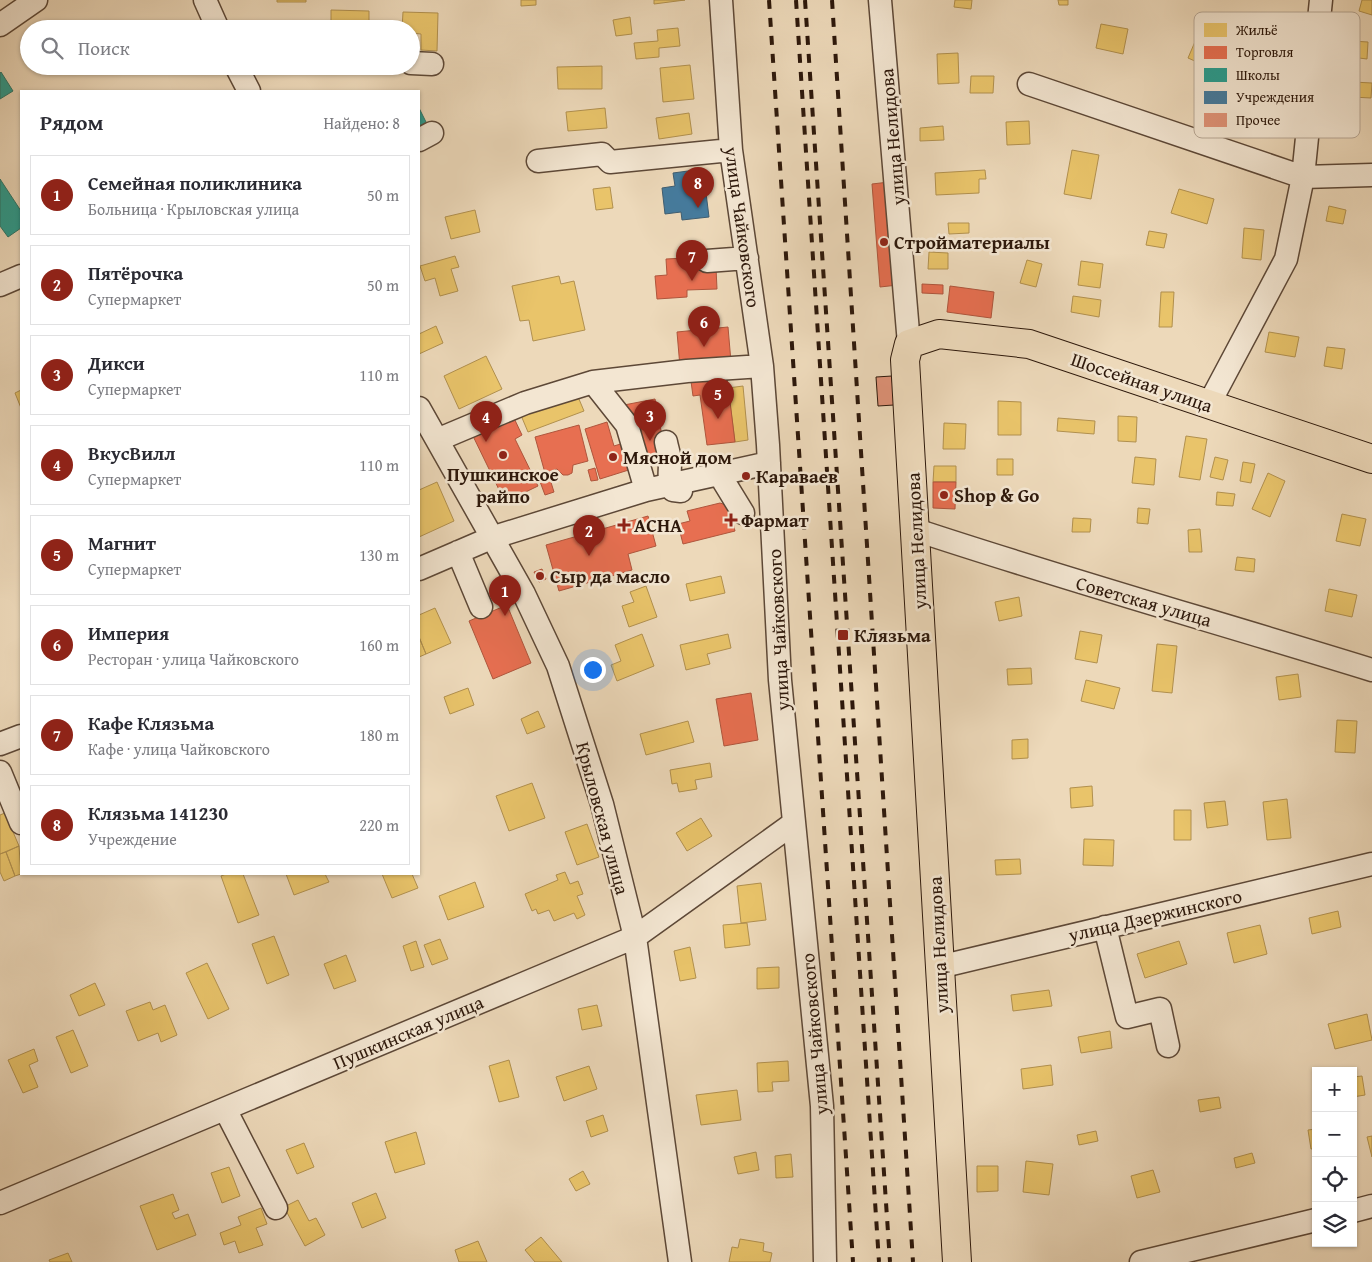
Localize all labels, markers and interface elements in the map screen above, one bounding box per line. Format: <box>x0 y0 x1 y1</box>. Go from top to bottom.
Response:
legend <box>1194 12 1360 138</box>
search box <box>20 20 420 75</box>
text: Жильё <box>1235 20 1278 40</box>
icon: search <box>38 34 66 62</box>
text: Поиск <box>78 34 130 62</box>
text: Торговля <box>1236 42 1293 62</box>
text: Школы <box>1236 65 1280 85</box>
street label: улица Нелидова <box>872 67 912 208</box>
text: Учреждения <box>1236 87 1314 107</box>
text: Рядом <box>40 107 103 138</box>
text: Прочее <box>1236 110 1281 130</box>
text: Найдено: 8 <box>323 111 400 135</box>
street label: улица Чайковского <box>718 144 768 309</box>
pin: 8 <box>682 167 714 208</box>
text: Семейная поликлиника <box>88 169 302 197</box>
text: 1 <box>53 183 61 207</box>
text: 50 m <box>367 183 399 207</box>
text: Больница · Крыловская улица <box>88 197 299 221</box>
place label: Стройматериалы <box>894 228 1050 256</box>
marker: Стройматериалы <box>878 236 890 248</box>
pin: 7 <box>676 240 708 281</box>
text: Пятёрочка <box>88 259 183 287</box>
text: 2 <box>53 273 61 297</box>
text: 50 m <box>367 273 399 297</box>
text: Супермаркет <box>88 287 181 311</box>
pin: 6 <box>688 306 720 347</box>
street label: Шоссейная улица <box>1068 345 1216 419</box>
text: Дикси <box>88 349 145 377</box>
text: 3 <box>53 363 61 387</box>
text: 110 m <box>359 363 399 387</box>
text: Супермаркет <box>88 377 181 401</box>
pin: 5 <box>702 378 734 419</box>
pin: 3 <box>634 400 666 441</box>
pin: 4 <box>470 401 502 442</box>
text: ВкусВилл <box>88 439 175 467</box>
place label: Мясной дом <box>623 443 732 471</box>
marker: Пушкинское райпо <box>497 449 509 461</box>
marker: Мясной дом <box>607 451 619 463</box>
text: 4 <box>53 453 61 477</box>
text: 110 m <box>359 453 399 477</box>
place label: Пушкинское райпо <box>447 460 559 510</box>
place label: Караваев <box>756 462 838 490</box>
text: Супермаркет <box>88 467 181 491</box>
marker: Караваев <box>740 470 752 482</box>
street label: улица Нелидова <box>898 472 934 611</box>
place label: Shop & Go <box>954 481 1039 509</box>
marker: Shop & Go <box>938 489 950 501</box>
place label: Фармат <box>741 506 810 534</box>
place label: АСНА <box>634 511 682 539</box>
marker: Фармат <box>725 514 737 526</box>
pin: 2 <box>573 515 605 556</box>
marker: АСНА <box>618 519 630 531</box>
text: Магнит <box>88 529 156 557</box>
text: 5 <box>53 543 61 567</box>
text: 130 m <box>359 543 399 567</box>
street label: улица Чайковского <box>760 548 796 713</box>
text: Супермаркет <box>88 557 181 581</box>
place label: Сыр да масло <box>550 562 670 590</box>
street label: Советская улица <box>1073 568 1215 634</box>
marker: Сыр да масло <box>534 570 546 582</box>
pin: 1 <box>489 575 521 616</box>
text: Империя <box>88 619 169 647</box>
place label: Клязьма <box>854 621 931 649</box>
marker: Клязьма <box>836 628 850 642</box>
text: 6 <box>53 633 61 657</box>
text: 160 m <box>359 633 399 657</box>
text: Ресторан · улица Чайковского <box>88 647 299 671</box>
your location <box>580 657 606 683</box>
text: Кафе Клязьма <box>88 709 214 737</box>
text: 7 <box>53 723 61 747</box>
text: 180 m <box>359 723 399 747</box>
text: Кафе · улица Чайковского <box>88 737 270 761</box>
street label: Крыловская улица <box>569 738 637 898</box>
text: Клязьма 141230 <box>88 799 228 827</box>
text: 8 <box>53 813 61 837</box>
text: 220 m <box>359 813 399 837</box>
text: Учреждение <box>88 827 177 851</box>
street label: улица Нелидова <box>920 876 956 1015</box>
street label: улица Дзержинского <box>1065 881 1244 949</box>
street label: улица Чайковского <box>793 952 835 1117</box>
street label: Пушкинская улица <box>328 988 488 1076</box>
map controls <box>1312 1067 1357 1247</box>
button: + <box>1312 1067 1357 1112</box>
button: − <box>1312 1112 1357 1157</box>
button: locate <box>1312 1157 1357 1202</box>
button: layers <box>1312 1202 1357 1247</box>

